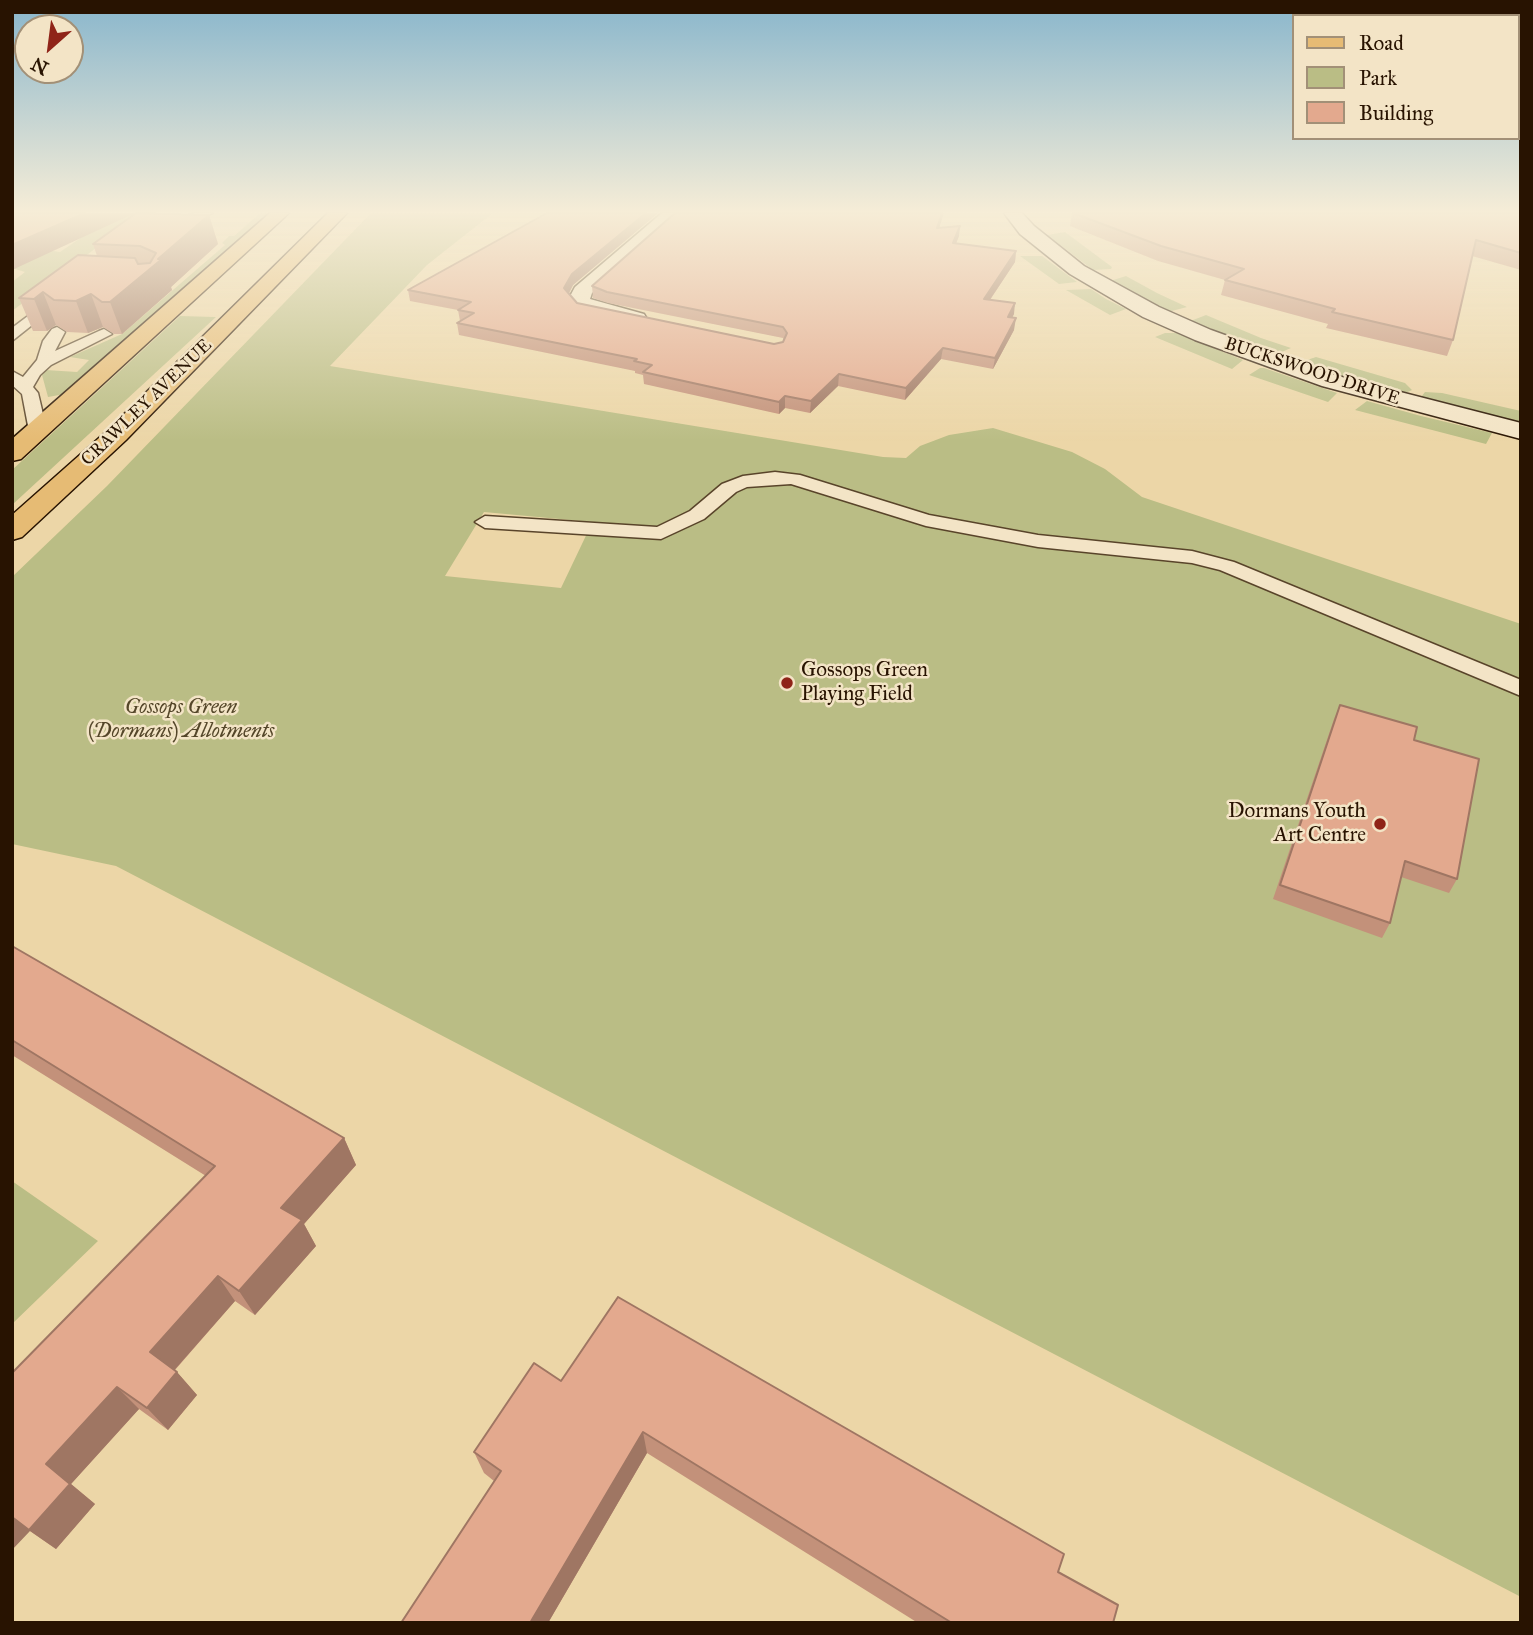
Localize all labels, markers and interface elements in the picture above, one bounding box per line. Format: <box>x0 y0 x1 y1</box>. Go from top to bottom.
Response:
north arrow <box>14 14 84 84</box>
legend <box>1292 14 1519 140</box>
text: Road <box>1359 30 1404 56</box>
text: N <box>27 52 52 80</box>
text: Park <box>1359 65 1397 91</box>
text: Building <box>1359 100 1433 126</box>
street label: BUCKSWOOD DRIVE <box>1222 333 1402 411</box>
street label: CRAWLEY AVENUE <box>77 335 217 471</box>
place label: Gossops Green Playing Field <box>801 658 928 708</box>
marker: Gossops Green Playing Field <box>779 675 795 691</box>
park label: Gossops Green (Dormans) Allotments <box>88 695 274 745</box>
place label: Dormans Youth Art Centre <box>1228 799 1366 849</box>
marker: Dormans Youth Art Centre <box>1372 816 1388 832</box>

